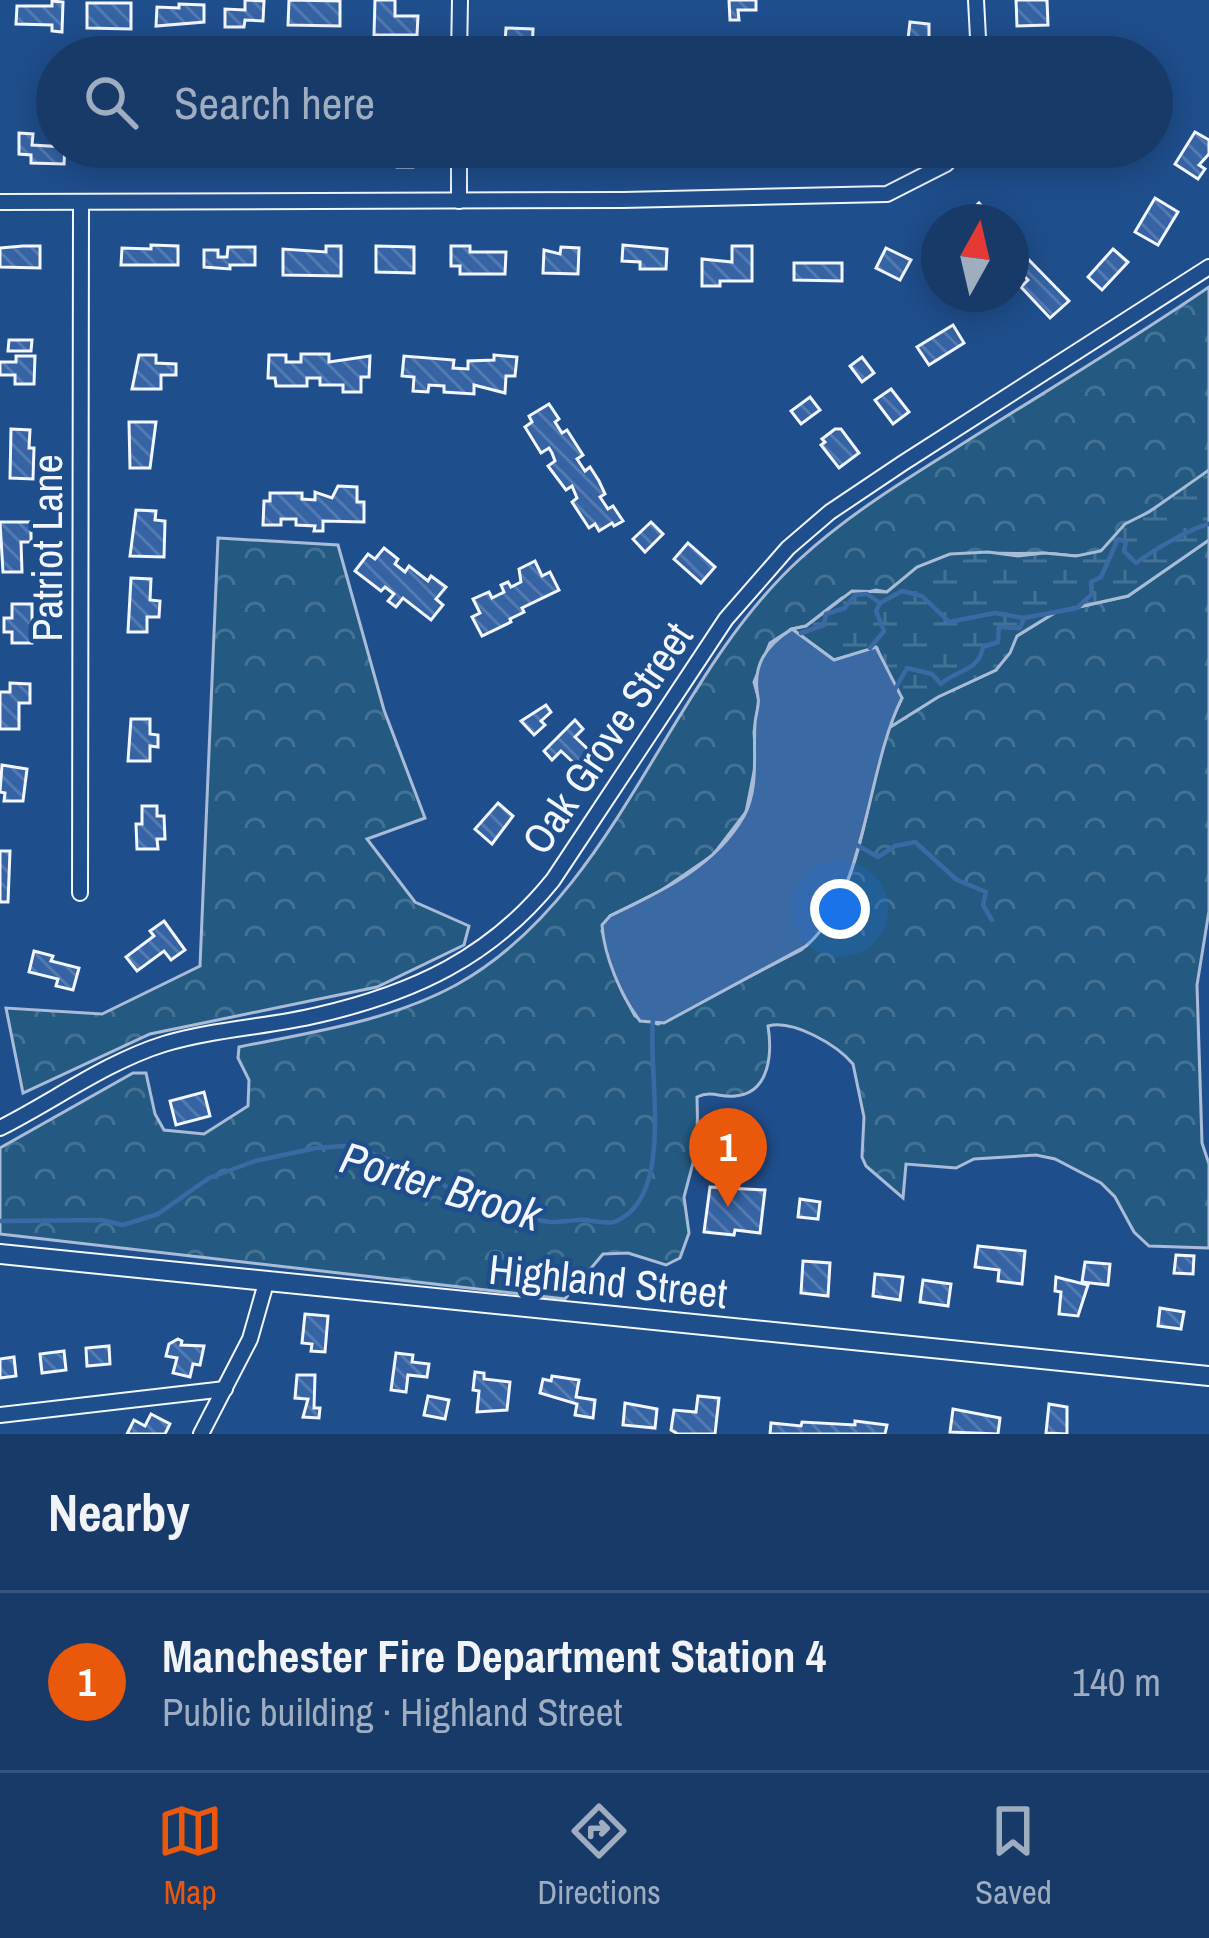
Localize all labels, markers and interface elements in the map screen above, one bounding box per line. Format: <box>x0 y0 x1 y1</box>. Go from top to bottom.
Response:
search box <box>36 36 1173 168</box>
icon: search <box>78 69 144 135</box>
text: Search here <box>174 72 375 133</box>
north arrow <box>921 204 1029 312</box>
street label: Patriot Lane <box>19 454 75 642</box>
street label: Oak Grove Street <box>509 611 705 865</box>
your location <box>810 879 870 939</box>
pin: 1 <box>689 1108 767 1207</box>
water label: Porter Brook <box>333 1126 551 1245</box>
street label: Highland Street <box>486 1241 730 1321</box>
text: Nearby <box>48 1478 190 1547</box>
text: Manchester Fire Department Station 4 <box>162 1625 826 1686</box>
text: 1 <box>78 1656 96 1708</box>
text: 140 m <box>1072 1656 1161 1708</box>
text: Public building · Highland Street <box>162 1686 622 1738</box>
tab: Map <box>157 1798 223 1914</box>
tab: Directions <box>537 1798 661 1914</box>
tab: Saved <box>975 1798 1052 1914</box>

